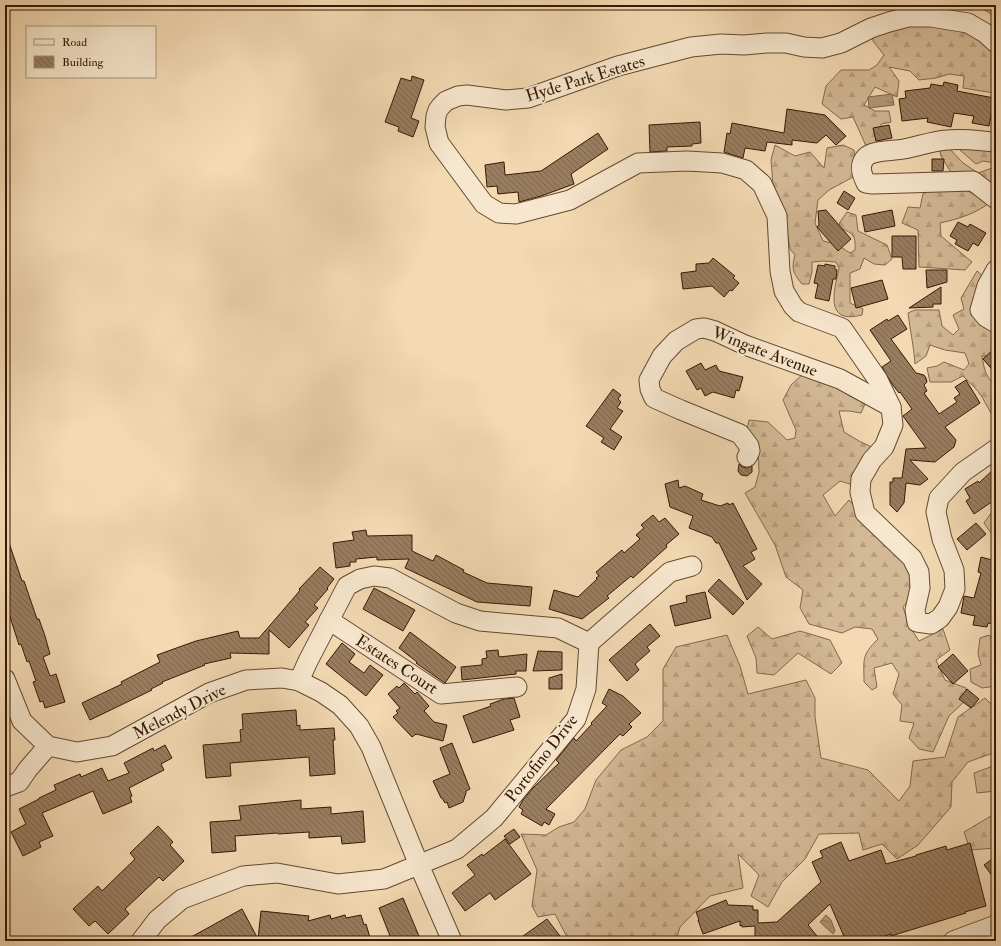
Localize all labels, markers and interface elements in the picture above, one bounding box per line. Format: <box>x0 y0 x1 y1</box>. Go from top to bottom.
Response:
legend <box>26 26 156 78</box>
text: Road <box>62 35 87 50</box>
street label: Hyde Park Estates <box>523 50 648 108</box>
text: Building <box>62 55 105 70</box>
street label: Wingate Avenue <box>708 321 821 381</box>
street label: Estates Court <box>352 630 442 699</box>
street label: Melendy Drive <box>129 679 230 745</box>
street label: Portofino Drive <box>500 710 582 807</box>

